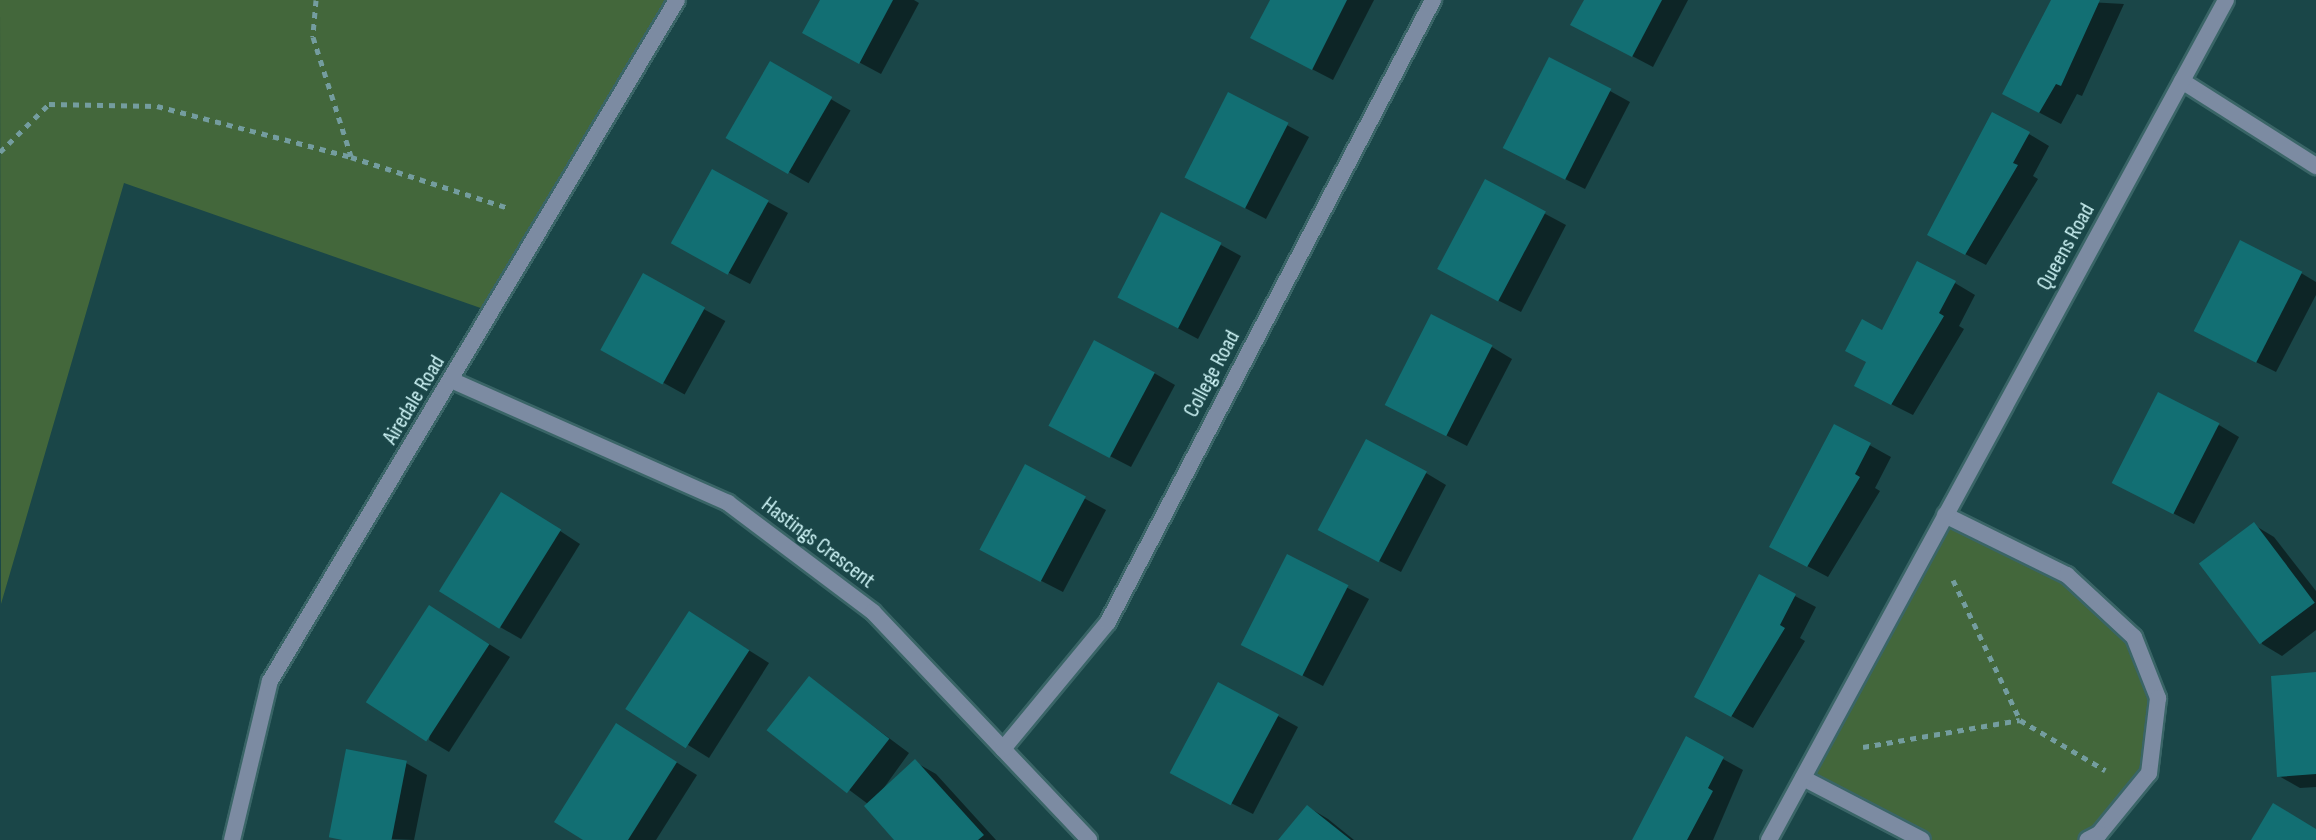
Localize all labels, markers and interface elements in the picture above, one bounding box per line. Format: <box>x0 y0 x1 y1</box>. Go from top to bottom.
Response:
street label: Queens Road <box>2031 199 2101 295</box>
street label: College Road <box>1178 326 1246 422</box>
street label: Airedale Road <box>377 351 451 449</box>
street label: Hastings Crescent <box>756 492 880 594</box>

